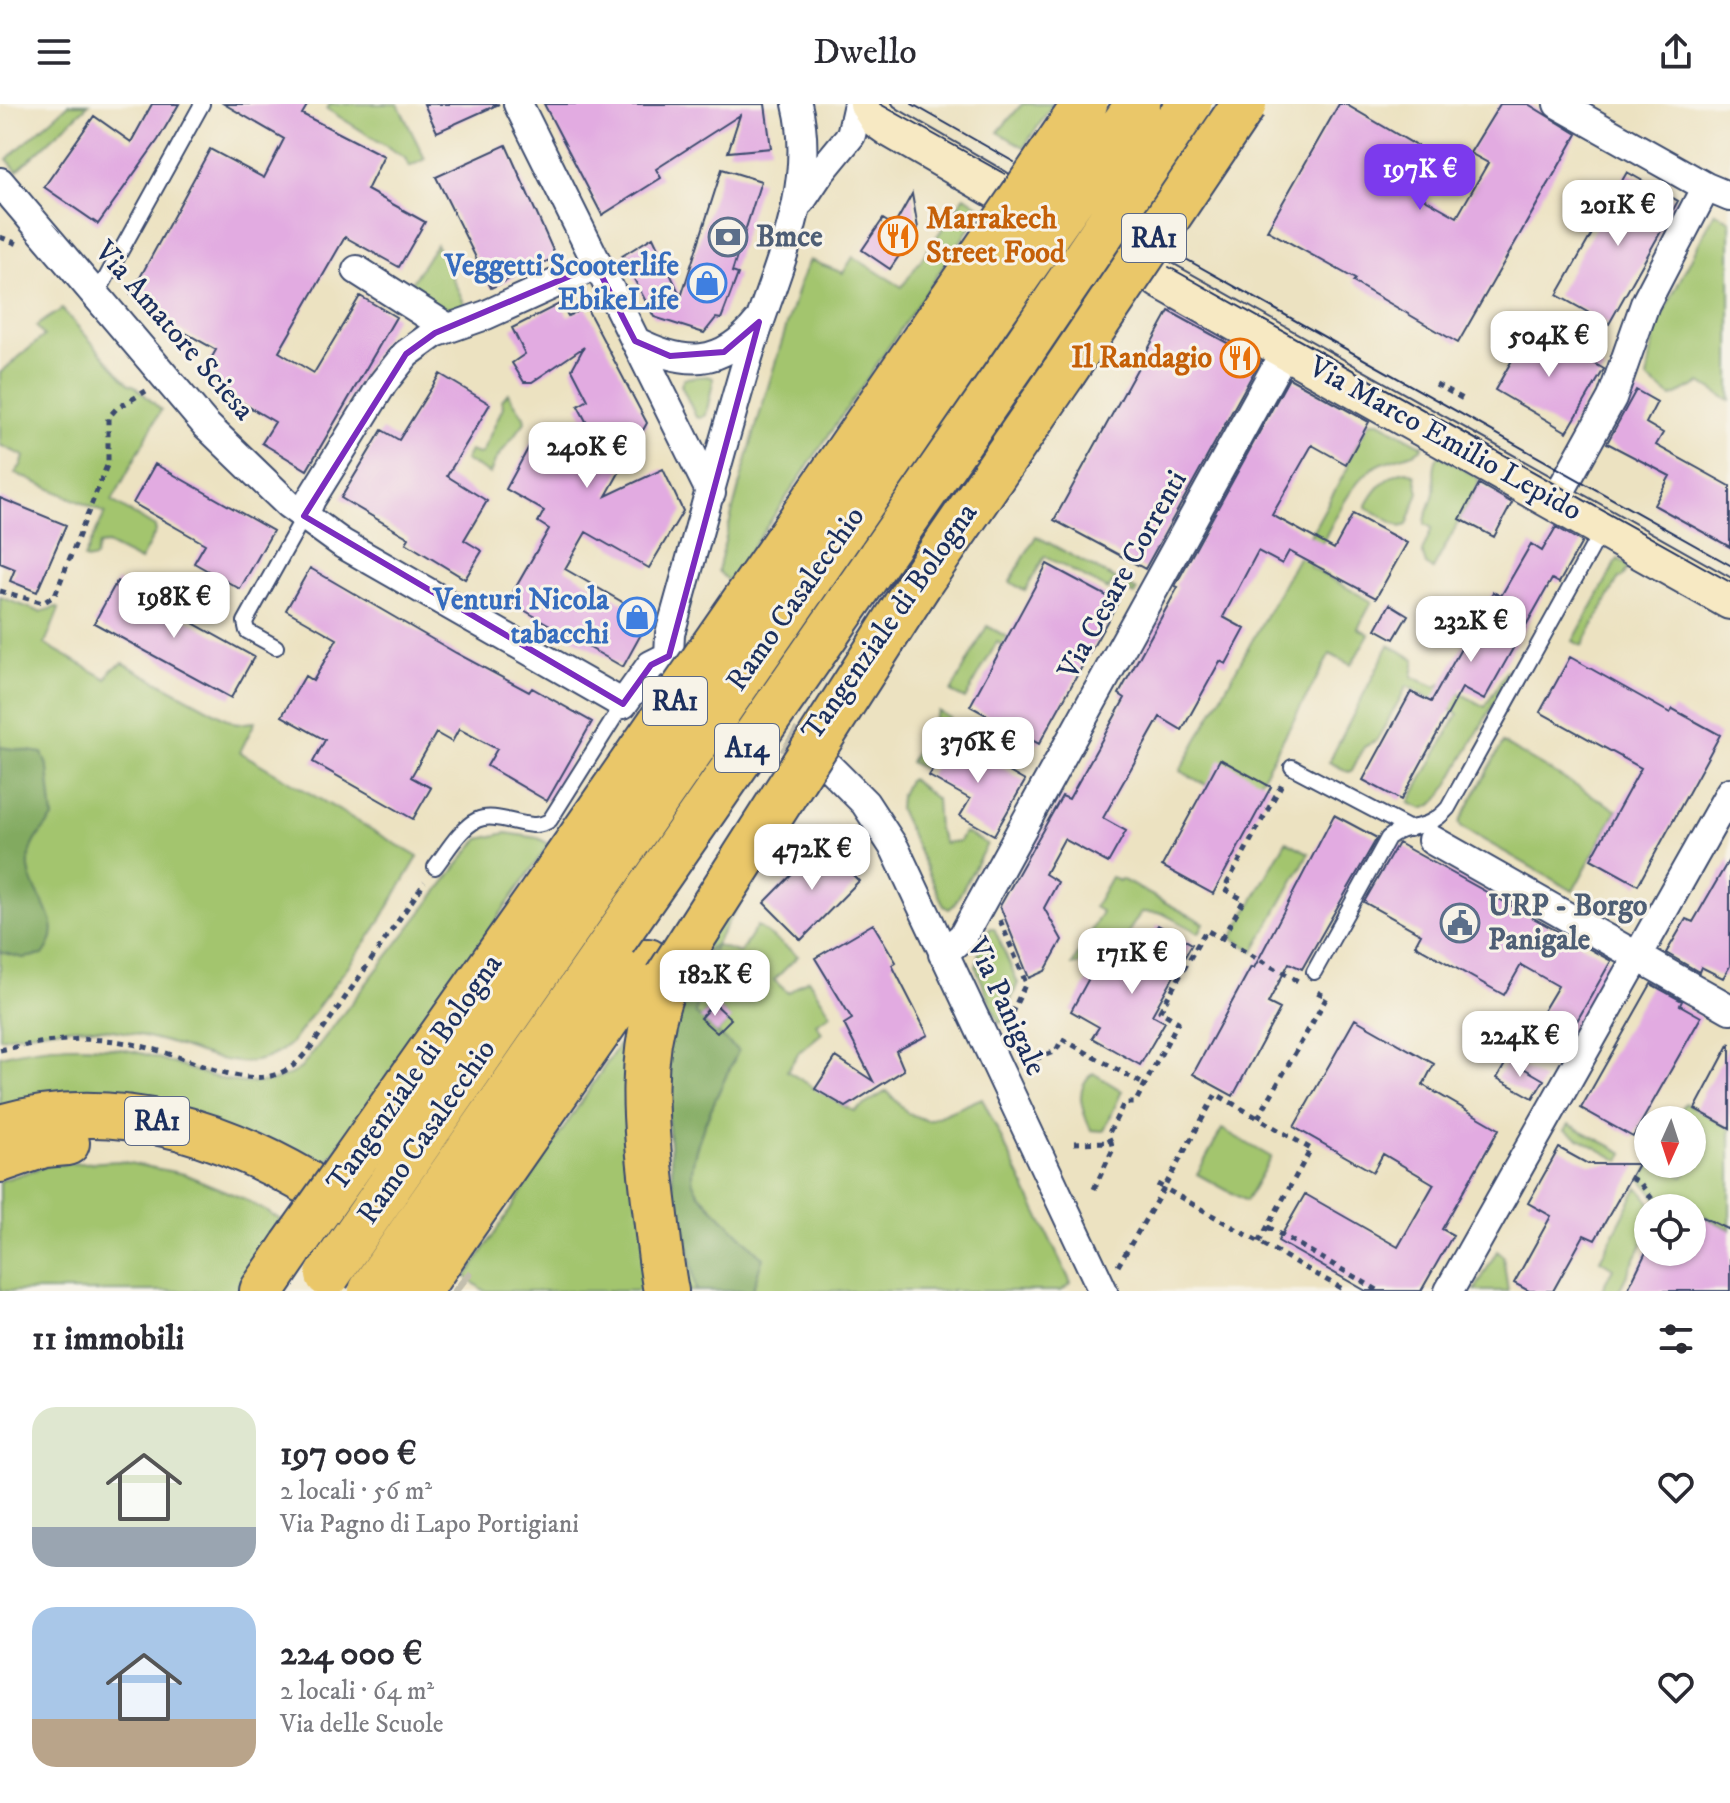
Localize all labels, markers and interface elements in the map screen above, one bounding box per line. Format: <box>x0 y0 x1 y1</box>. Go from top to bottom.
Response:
icon: menu <box>32 30 76 74</box>
text: Dwello <box>813 30 917 75</box>
icon: share <box>1654 30 1698 74</box>
pin: 197K € <box>1355 144 1485 212</box>
text: 197K € <box>1382 153 1458 186</box>
pin: 201K € <box>1553 180 1683 248</box>
text: 201K € <box>1580 189 1656 222</box>
place label: Marrakech Street Food <box>926 201 1066 272</box>
road number: RA1 <box>1122 214 1186 262</box>
restaurant icon: Marrakech Street Food <box>877 215 919 257</box>
bank icon: Bmce <box>707 216 749 258</box>
place label: Bmce <box>756 219 823 256</box>
street label: Via Amatore Sciesa <box>85 233 262 429</box>
place label: Veggetti Scooterlife EbikeLife <box>444 248 680 319</box>
shop icon: Veggetti Scooterlife EbikeLife <box>686 262 728 304</box>
pin: 504K € <box>1484 311 1614 379</box>
text: 504K € <box>1509 320 1589 353</box>
restaurant icon: Il Randagio <box>1219 337 1261 379</box>
place label: Il Randagio <box>1071 340 1212 377</box>
street label: Via Marco Emilio Lepido <box>1301 348 1588 529</box>
pin: 240K € <box>522 422 652 490</box>
text: 240K € <box>547 431 627 464</box>
street label: Via Cesare Correnti <box>1050 464 1196 687</box>
street label: Tangenziale di Bologna <box>794 496 986 748</box>
street label: Ramo Casalecchio <box>719 500 873 698</box>
pin: 198K € <box>109 572 239 640</box>
text: 198K € <box>137 581 211 614</box>
place label: Venturi Nicola tabacchi <box>433 582 610 653</box>
shop icon: Venturi Nicola tabacchi <box>616 596 658 638</box>
pin: 232K € <box>1406 596 1536 664</box>
text: 232K € <box>1434 605 1508 638</box>
road number: RA1 <box>643 677 707 725</box>
pin: 376K € <box>913 717 1043 785</box>
road number: A14 <box>715 724 779 772</box>
text: 376K € <box>940 726 1016 759</box>
pin: 472K € <box>747 824 877 892</box>
text: 472K € <box>772 833 852 866</box>
place label: URP - Borgo Panigale <box>1488 888 1647 959</box>
public building icon: URP - Borgo Panigale <box>1439 902 1481 944</box>
pin: 171K € <box>1067 928 1197 996</box>
street label: Via Panigale <box>958 931 1054 1082</box>
text: 171K € <box>1096 937 1168 970</box>
street label: Tangenziale di Bologna <box>319 947 511 1199</box>
pin: 182K € <box>650 950 780 1018</box>
text: 182K € <box>678 959 752 992</box>
pin: 224K € <box>1455 1011 1585 1079</box>
text: 224K € <box>1480 1020 1560 1053</box>
street label: Ramo Casalecchio <box>350 1033 504 1231</box>
road number: RA1 <box>125 1097 189 1145</box>
north arrow <box>1634 1106 1706 1178</box>
map controls <box>1634 1106 1706 1266</box>
button: locate <box>1634 1194 1706 1266</box>
icon: filters <box>1654 1317 1698 1361</box>
text: 11 immobili <box>32 1318 184 1360</box>
text: 197 000 € <box>280 1433 417 1475</box>
icon: home <box>96 1439 192 1535</box>
icon: heart <box>1654 1465 1698 1509</box>
text: 2 locali · 56 m² <box>280 1475 432 1508</box>
text: Via Pagno di Lapo Portigiani <box>280 1508 579 1541</box>
text: 224 000 € <box>280 1633 422 1675</box>
icon: home <box>96 1639 192 1735</box>
icon: heart <box>1654 1665 1698 1709</box>
text: 2 locali · 64 m² <box>280 1675 434 1708</box>
text: Via delle Scuole <box>280 1708 444 1741</box>

